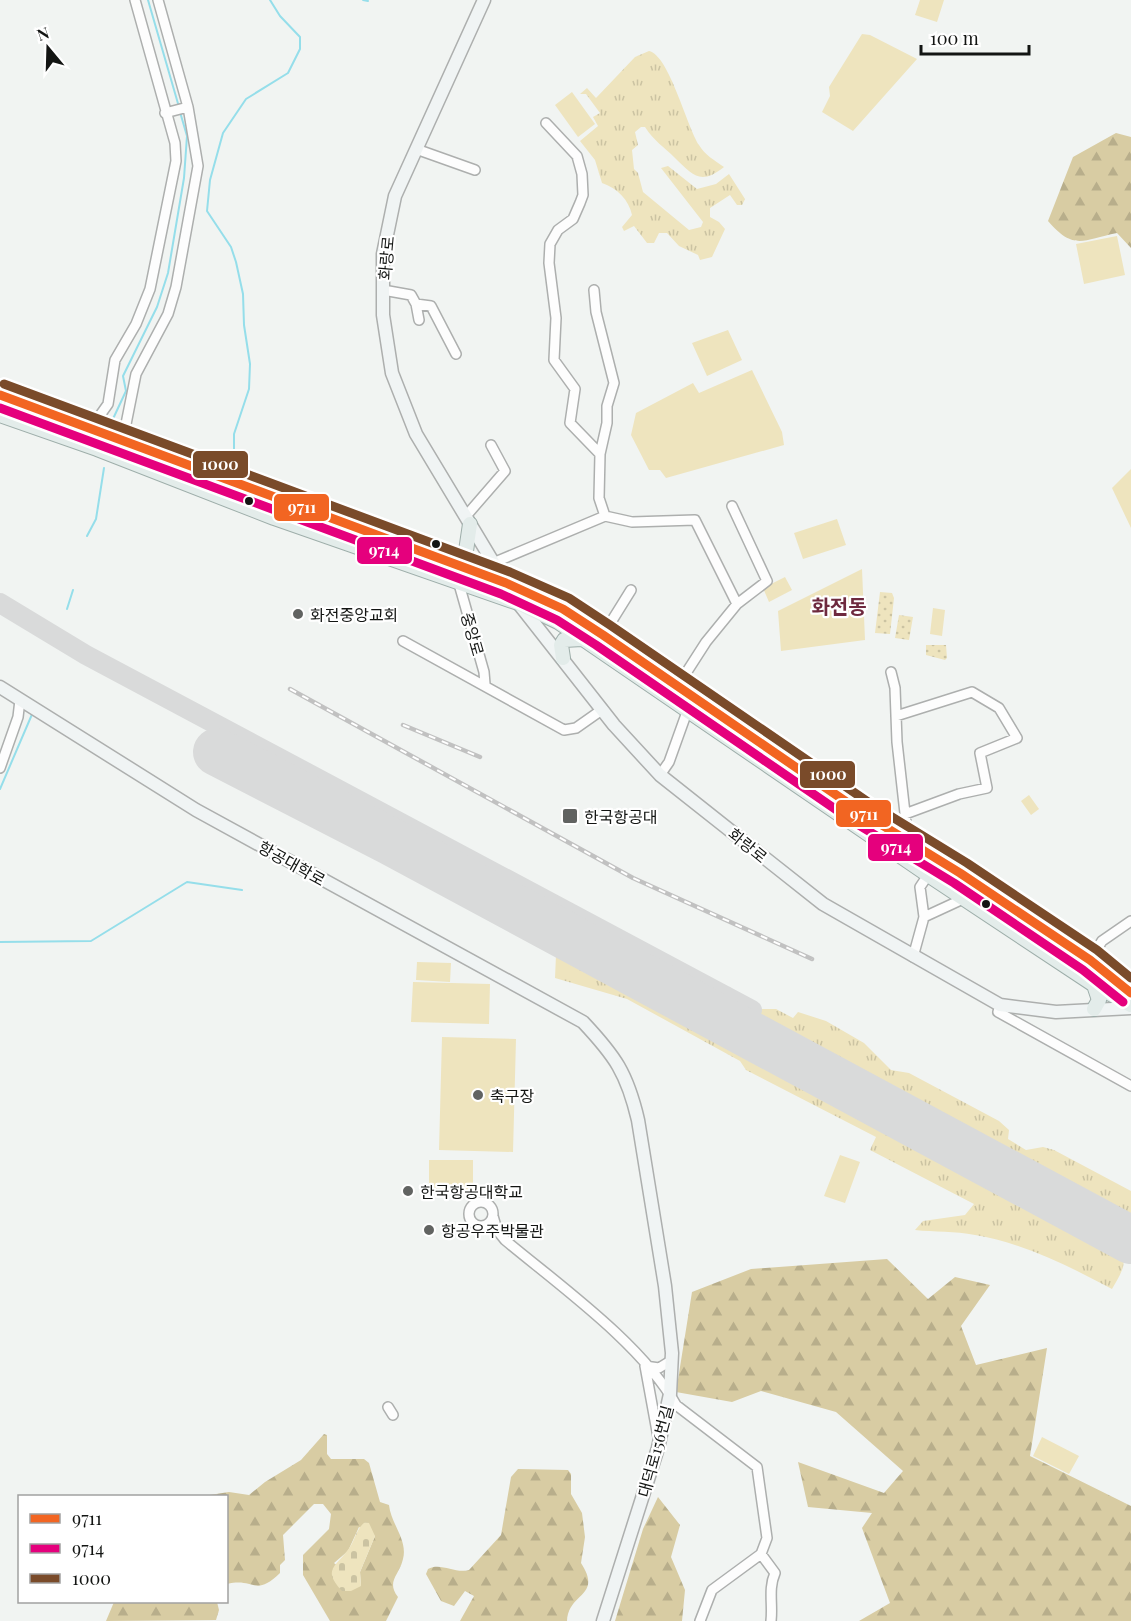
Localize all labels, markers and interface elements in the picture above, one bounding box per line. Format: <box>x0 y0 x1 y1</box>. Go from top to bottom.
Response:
north arrow <box>18 18 78 78</box>
scale bar <box>921 18 1029 56</box>
text: N <box>34 21 52 45</box>
text: 100 m <box>930 26 979 50</box>
street label: 화랑로 <box>374 235 398 281</box>
line badge: 1000 <box>192 450 249 479</box>
text: 1000 <box>201 453 239 474</box>
line badge: 9711 <box>273 493 330 522</box>
unlabelled marker <box>243 495 255 507</box>
text: 9711 <box>288 496 316 517</box>
line badge: 9714 <box>356 536 413 565</box>
unlabelled marker <box>430 538 442 550</box>
text: 9714 <box>369 539 399 560</box>
district label: 화전동 <box>811 592 867 619</box>
place label: 화전중앙교회 <box>310 604 398 625</box>
marker: 화전중앙교회 <box>291 607 305 621</box>
street label: 중앙로 <box>457 610 489 658</box>
line badge: 1000 <box>799 760 856 789</box>
text: 1000 <box>809 763 847 784</box>
line badge: 9711 <box>835 799 892 828</box>
text: 9711 <box>850 803 878 824</box>
place label: 한국항공대 <box>584 806 658 827</box>
marker: 한국항공대 <box>561 807 579 825</box>
street label: 화랑로 <box>724 823 772 867</box>
line badge: 9714 <box>867 833 924 862</box>
street label: 항공대학로 <box>255 836 330 890</box>
text: 9714 <box>881 836 911 857</box>
unlabelled marker <box>980 898 992 910</box>
place label: 축구장 <box>490 1085 534 1106</box>
marker: 축구장 <box>471 1088 485 1102</box>
place label: 한국항공대학교 <box>420 1181 523 1202</box>
marker: 한국항공대학교 <box>401 1184 415 1198</box>
place label: 항공우주박물관 <box>441 1220 544 1241</box>
marker: 항공우주박물관 <box>422 1223 436 1237</box>
street label: 대덕로156번길 <box>633 1403 677 1499</box>
legend <box>18 1495 228 1603</box>
text: 9711 <box>72 1506 102 1530</box>
text: 9714 <box>72 1536 104 1560</box>
text: 1000 <box>72 1566 111 1590</box>

